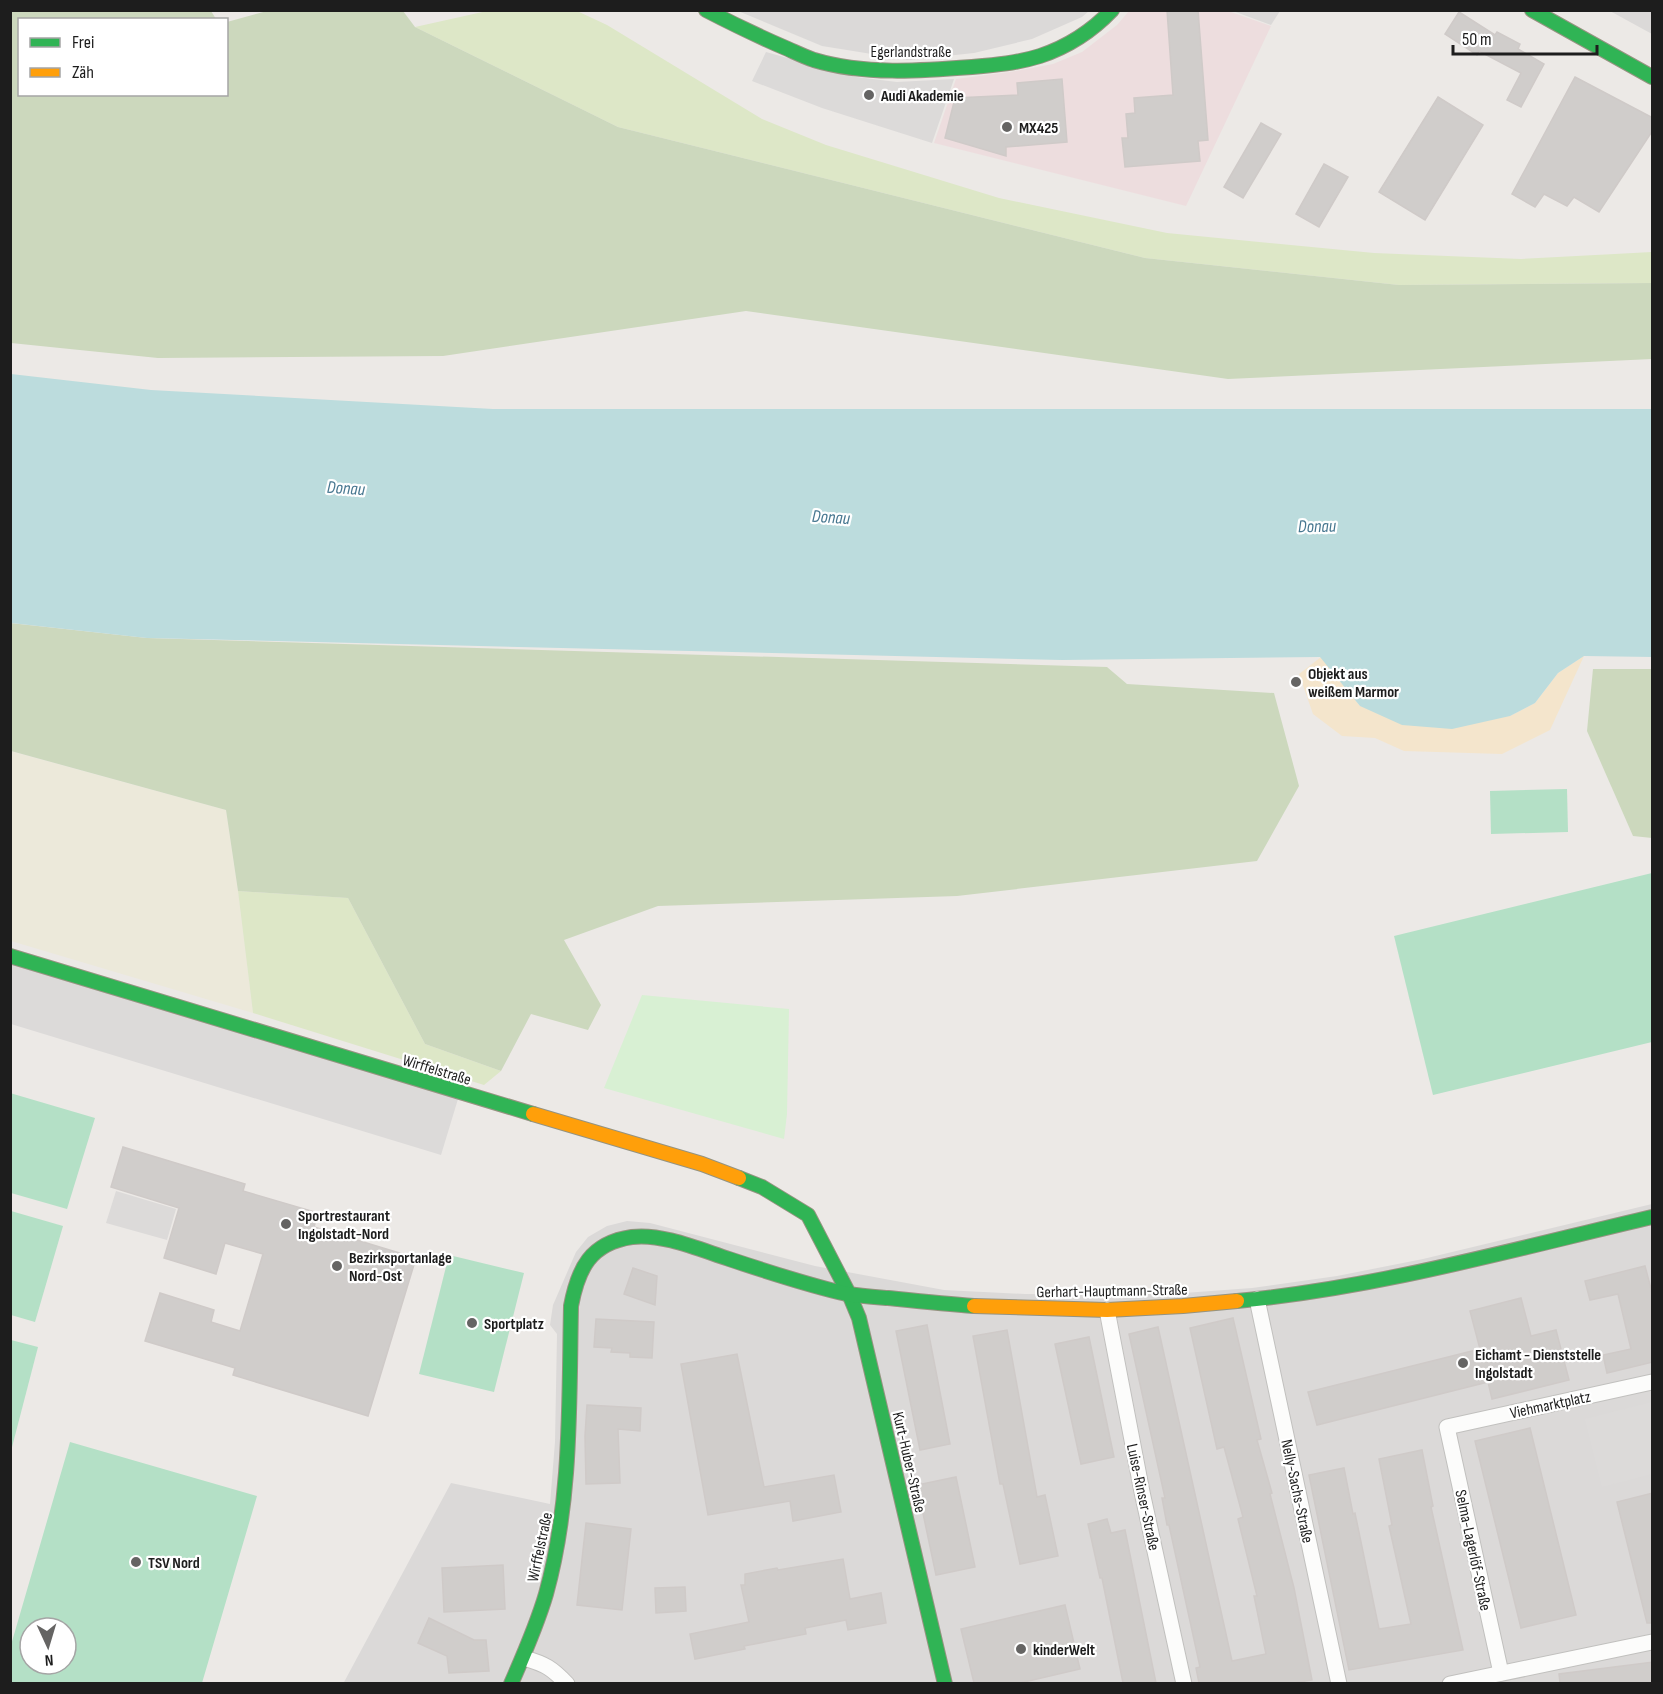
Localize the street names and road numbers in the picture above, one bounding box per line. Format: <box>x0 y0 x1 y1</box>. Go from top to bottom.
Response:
street label: Egerlandstraße <box>871 43 951 62</box>
street label: Wirffelstraße <box>400 1051 473 1090</box>
street label: Gerhart-Hauptmann-Straße <box>1036 1281 1188 1302</box>
street label: Viehmarktplatz <box>1508 1388 1593 1423</box>
street label: Kurt-Huber-Straße <box>888 1410 929 1515</box>
street label: Nelly-Sachs-Straße <box>1276 1438 1317 1545</box>
street label: Luise-Rinser-Straße <box>1122 1442 1163 1552</box>
street label: Selma-Lagerlöf-Straße <box>1450 1488 1495 1613</box>
street label: Wirffelstraße <box>524 1511 557 1584</box>

